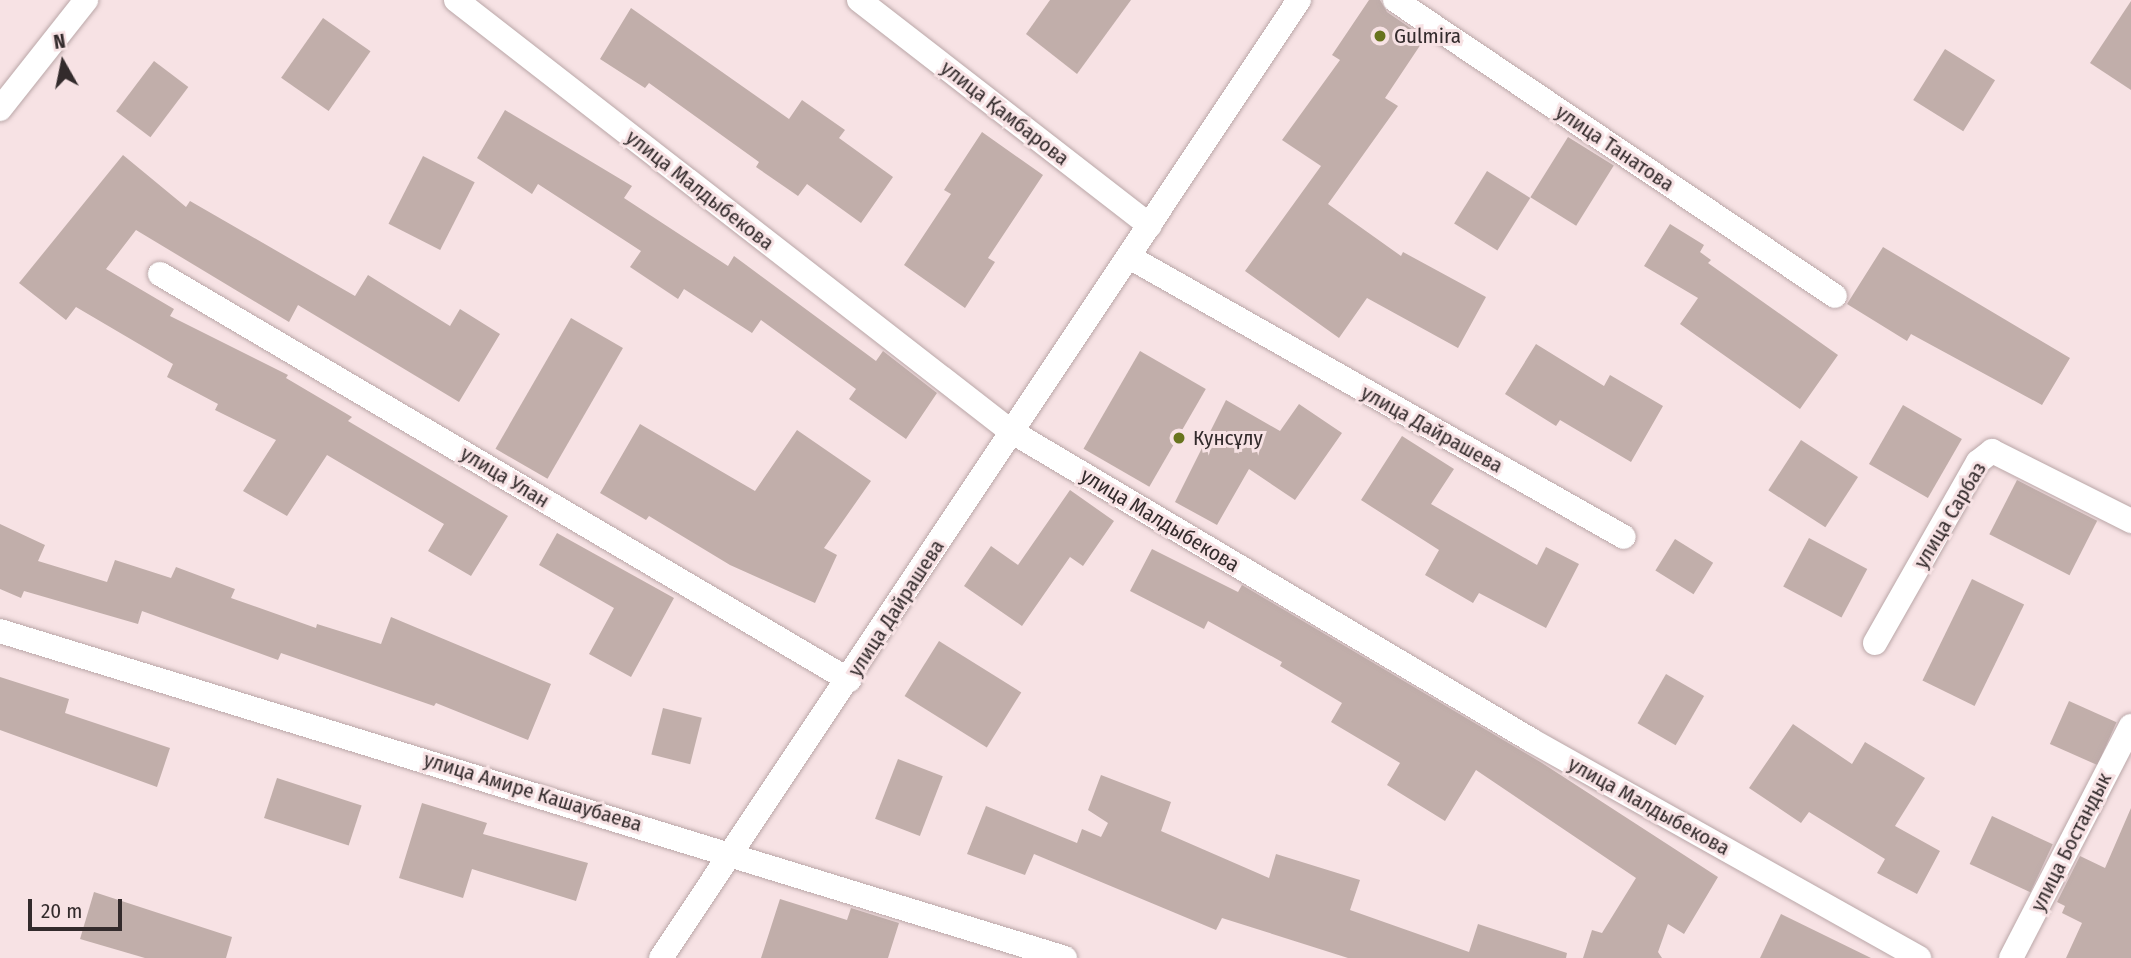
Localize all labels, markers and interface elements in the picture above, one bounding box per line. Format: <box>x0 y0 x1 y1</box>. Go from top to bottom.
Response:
place label: Gulmira <box>1394 23 1461 49</box>
north arrow <box>28 28 98 98</box>
marker: Gulmira <box>1372 28 1388 44</box>
text: N <box>52 30 67 54</box>
street label: улица Қамбарова <box>936 55 1074 171</box>
street label: улица Танатова <box>1551 99 1679 197</box>
street label: улица Малдыбекова <box>621 124 779 256</box>
street label: улица Дайрашева <box>1357 380 1507 478</box>
place label: Кунсұлу <box>1193 425 1263 451</box>
marker: Кунсұлу <box>1171 430 1187 446</box>
street label: улица Улан <box>456 441 554 513</box>
street label: улица Сарбаз <box>1908 457 1992 573</box>
street label: улица Малдыбекова <box>1076 463 1244 577</box>
street label: улица Дайрашева <box>842 535 950 681</box>
street label: улица Амире Кашаубаева <box>421 747 645 837</box>
street label: улица Малдыбекова <box>1564 751 1734 861</box>
street label: улица Бостандык <box>2025 768 2117 916</box>
scale bar <box>32 884 126 928</box>
text: 20 m <box>41 898 82 924</box>

